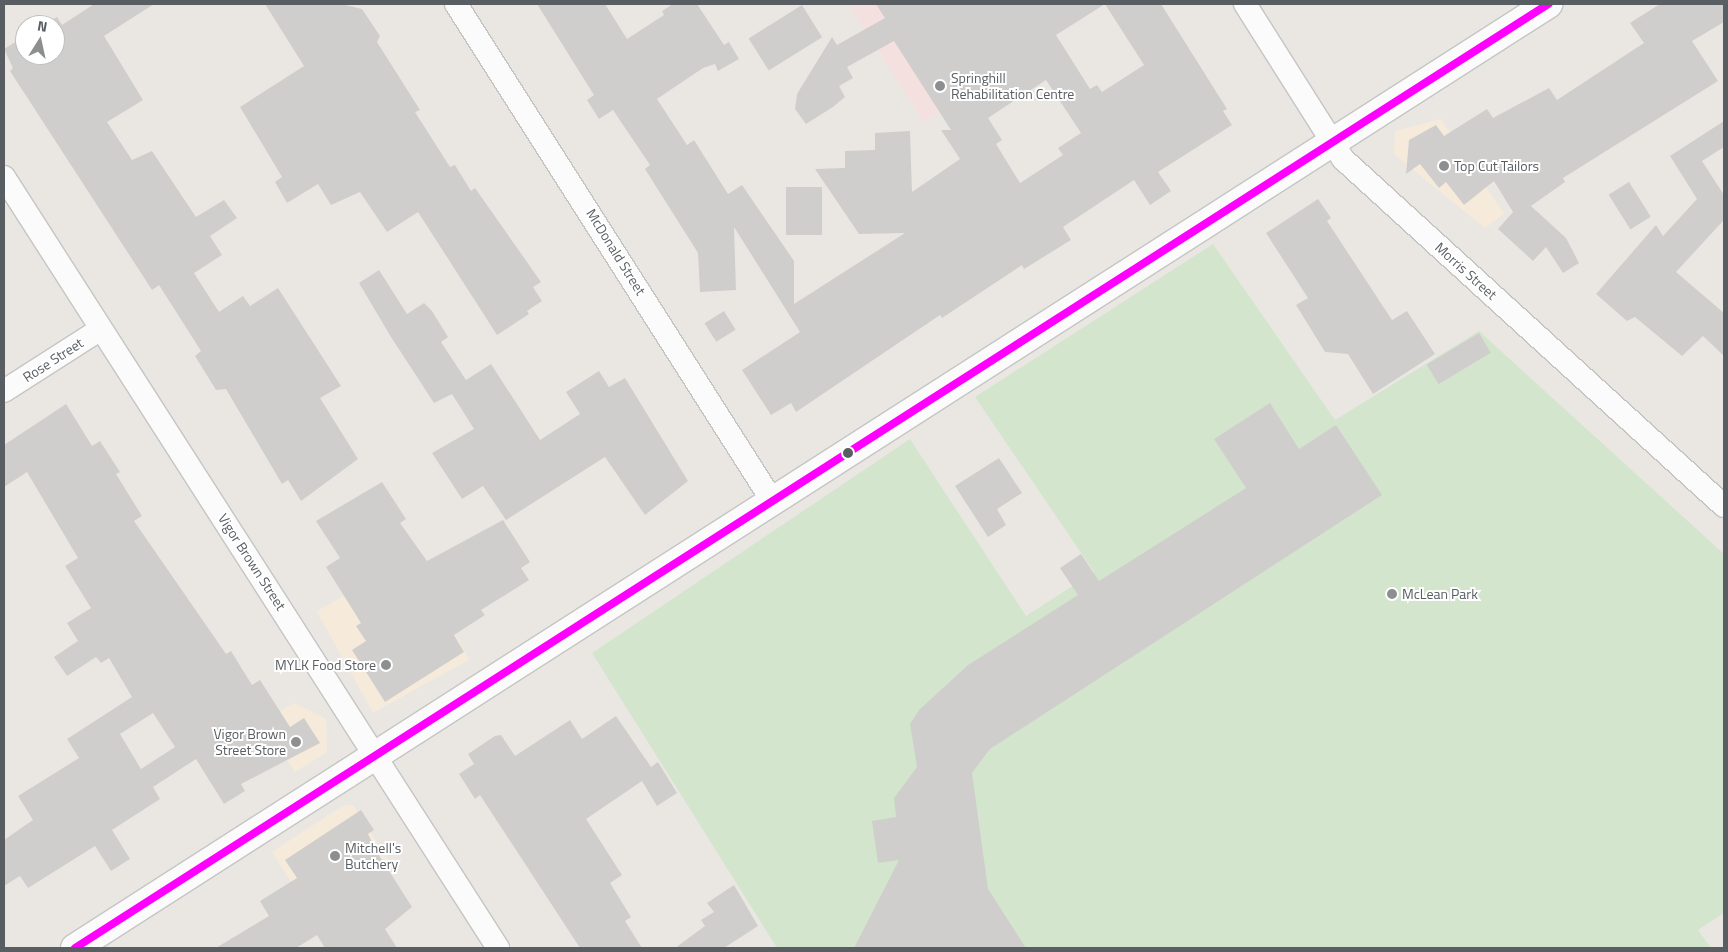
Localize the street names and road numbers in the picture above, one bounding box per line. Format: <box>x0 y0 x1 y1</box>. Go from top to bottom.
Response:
street label: McDonald Street <box>583 206 649 298</box>
street label: Morris Street <box>1432 239 1500 303</box>
street label: Rose Street <box>20 334 86 386</box>
street label: Vigor Brown Street <box>215 511 289 613</box>

